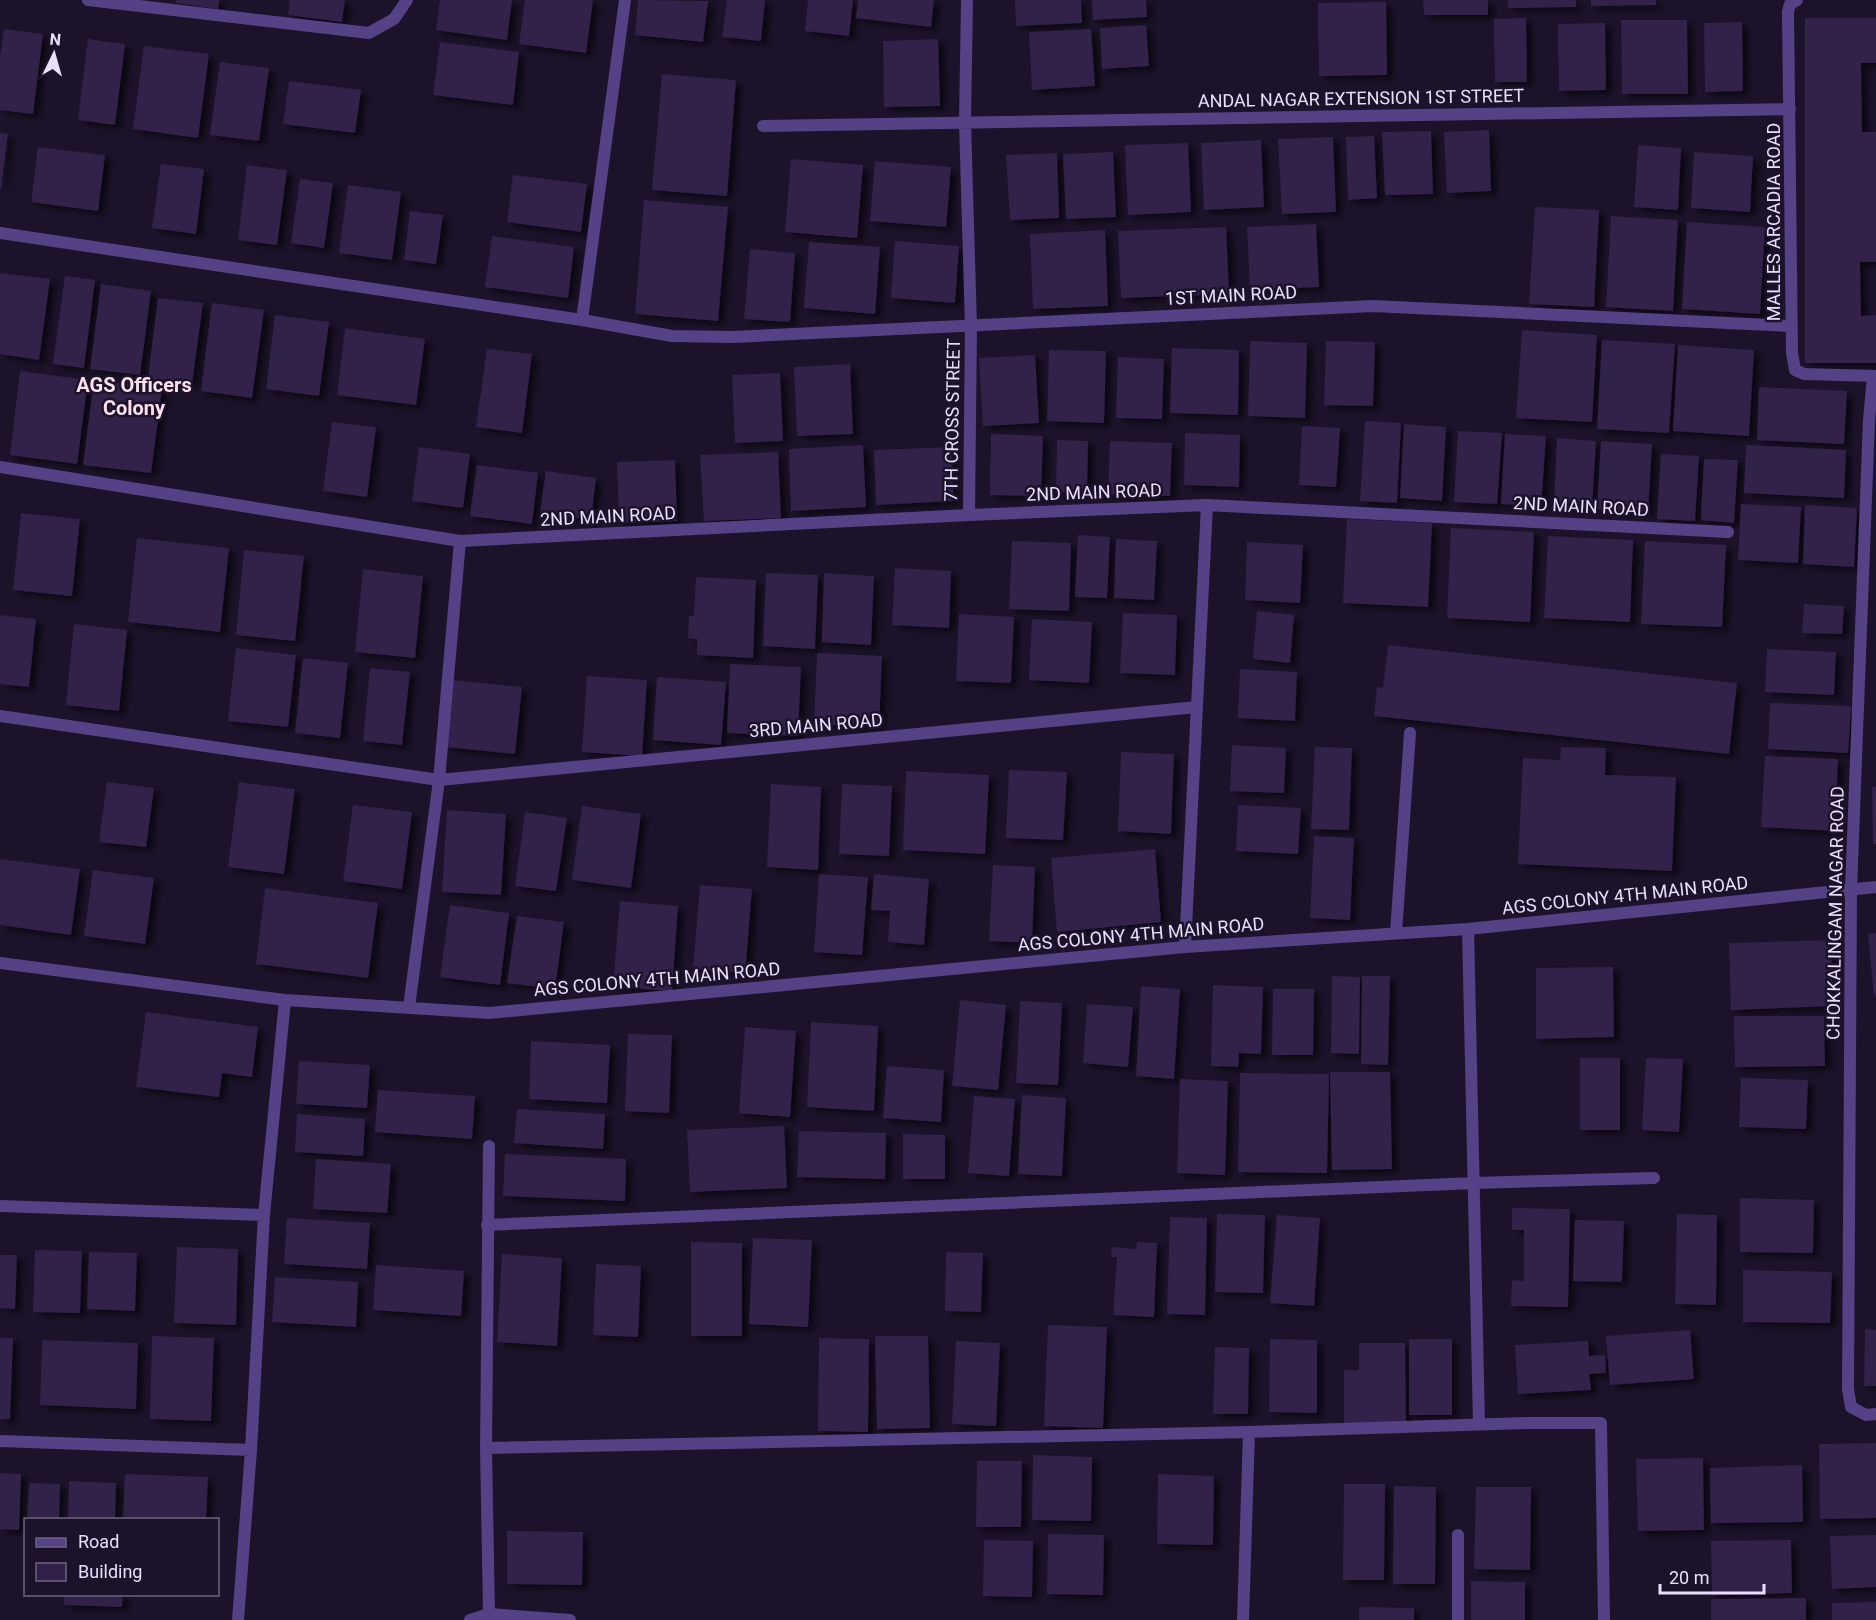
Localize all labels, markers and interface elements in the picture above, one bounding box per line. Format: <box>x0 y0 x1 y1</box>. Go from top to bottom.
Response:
north arrow <box>24 24 84 84</box>
text: N <box>49 30 62 50</box>
street label: ANDAL NAGAR EXTENSION 1ST STREET <box>1198 85 1525 111</box>
street label: MALLES ARCADIA ROAD <box>1763 123 1784 321</box>
street label: 1ST MAIN ROAD <box>1164 281 1298 309</box>
street label: 7TH CROSS STREET <box>940 338 964 502</box>
district label: AGS Officers Colony <box>76 373 192 420</box>
street label: 2ND MAIN ROAD <box>1026 479 1162 505</box>
street label: 2ND MAIN ROAD <box>1513 492 1649 520</box>
street label: 2ND MAIN ROAD <box>540 502 676 530</box>
street label: 3RD MAIN ROAD <box>748 709 884 741</box>
street label: CHOKKALINGAM NAGAR ROAD <box>1822 786 1848 1040</box>
street label: AGS COLONY 4TH MAIN ROAD <box>1501 872 1749 918</box>
street label: AGS COLONY 4TH MAIN ROAD <box>1017 913 1265 955</box>
street label: AGS COLONY 4TH MAIN ROAD <box>533 958 781 1000</box>
legend <box>24 1518 219 1596</box>
text: Road <box>78 1531 119 1552</box>
scale bar <box>1660 1557 1764 1595</box>
text: Building <box>78 1561 142 1582</box>
text: 20 m <box>1669 1567 1709 1588</box>

